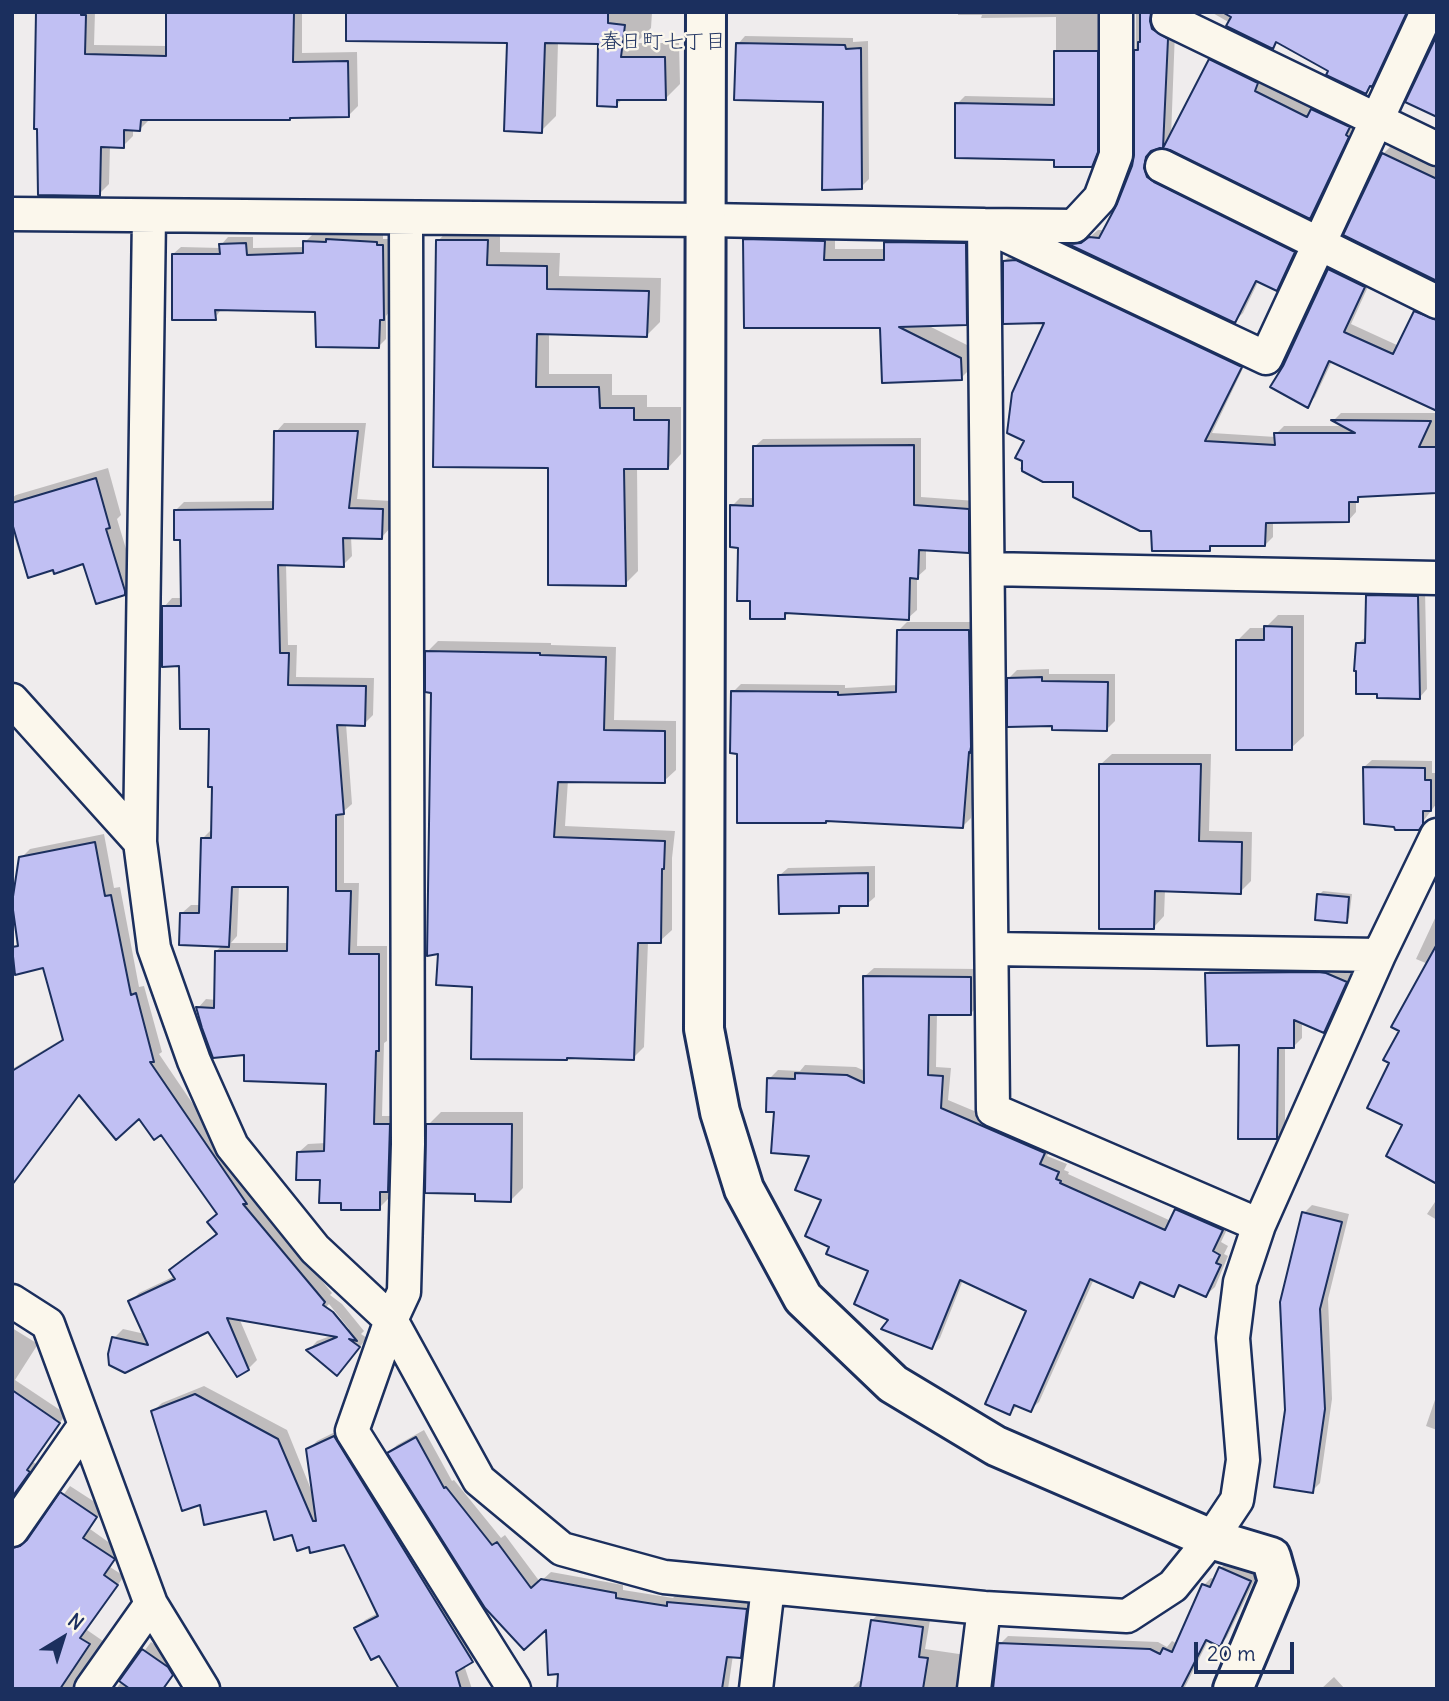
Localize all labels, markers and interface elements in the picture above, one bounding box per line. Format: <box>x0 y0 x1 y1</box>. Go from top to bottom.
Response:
district label: 春日町七丁目 <box>600 29 726 55</box>
north arrow <box>28 1603 98 1673</box>
text: N <box>63 1608 88 1635</box>
scale bar <box>1197 1628 1297 1672</box>
text: 20 m <box>1207 1640 1256 1667</box>

